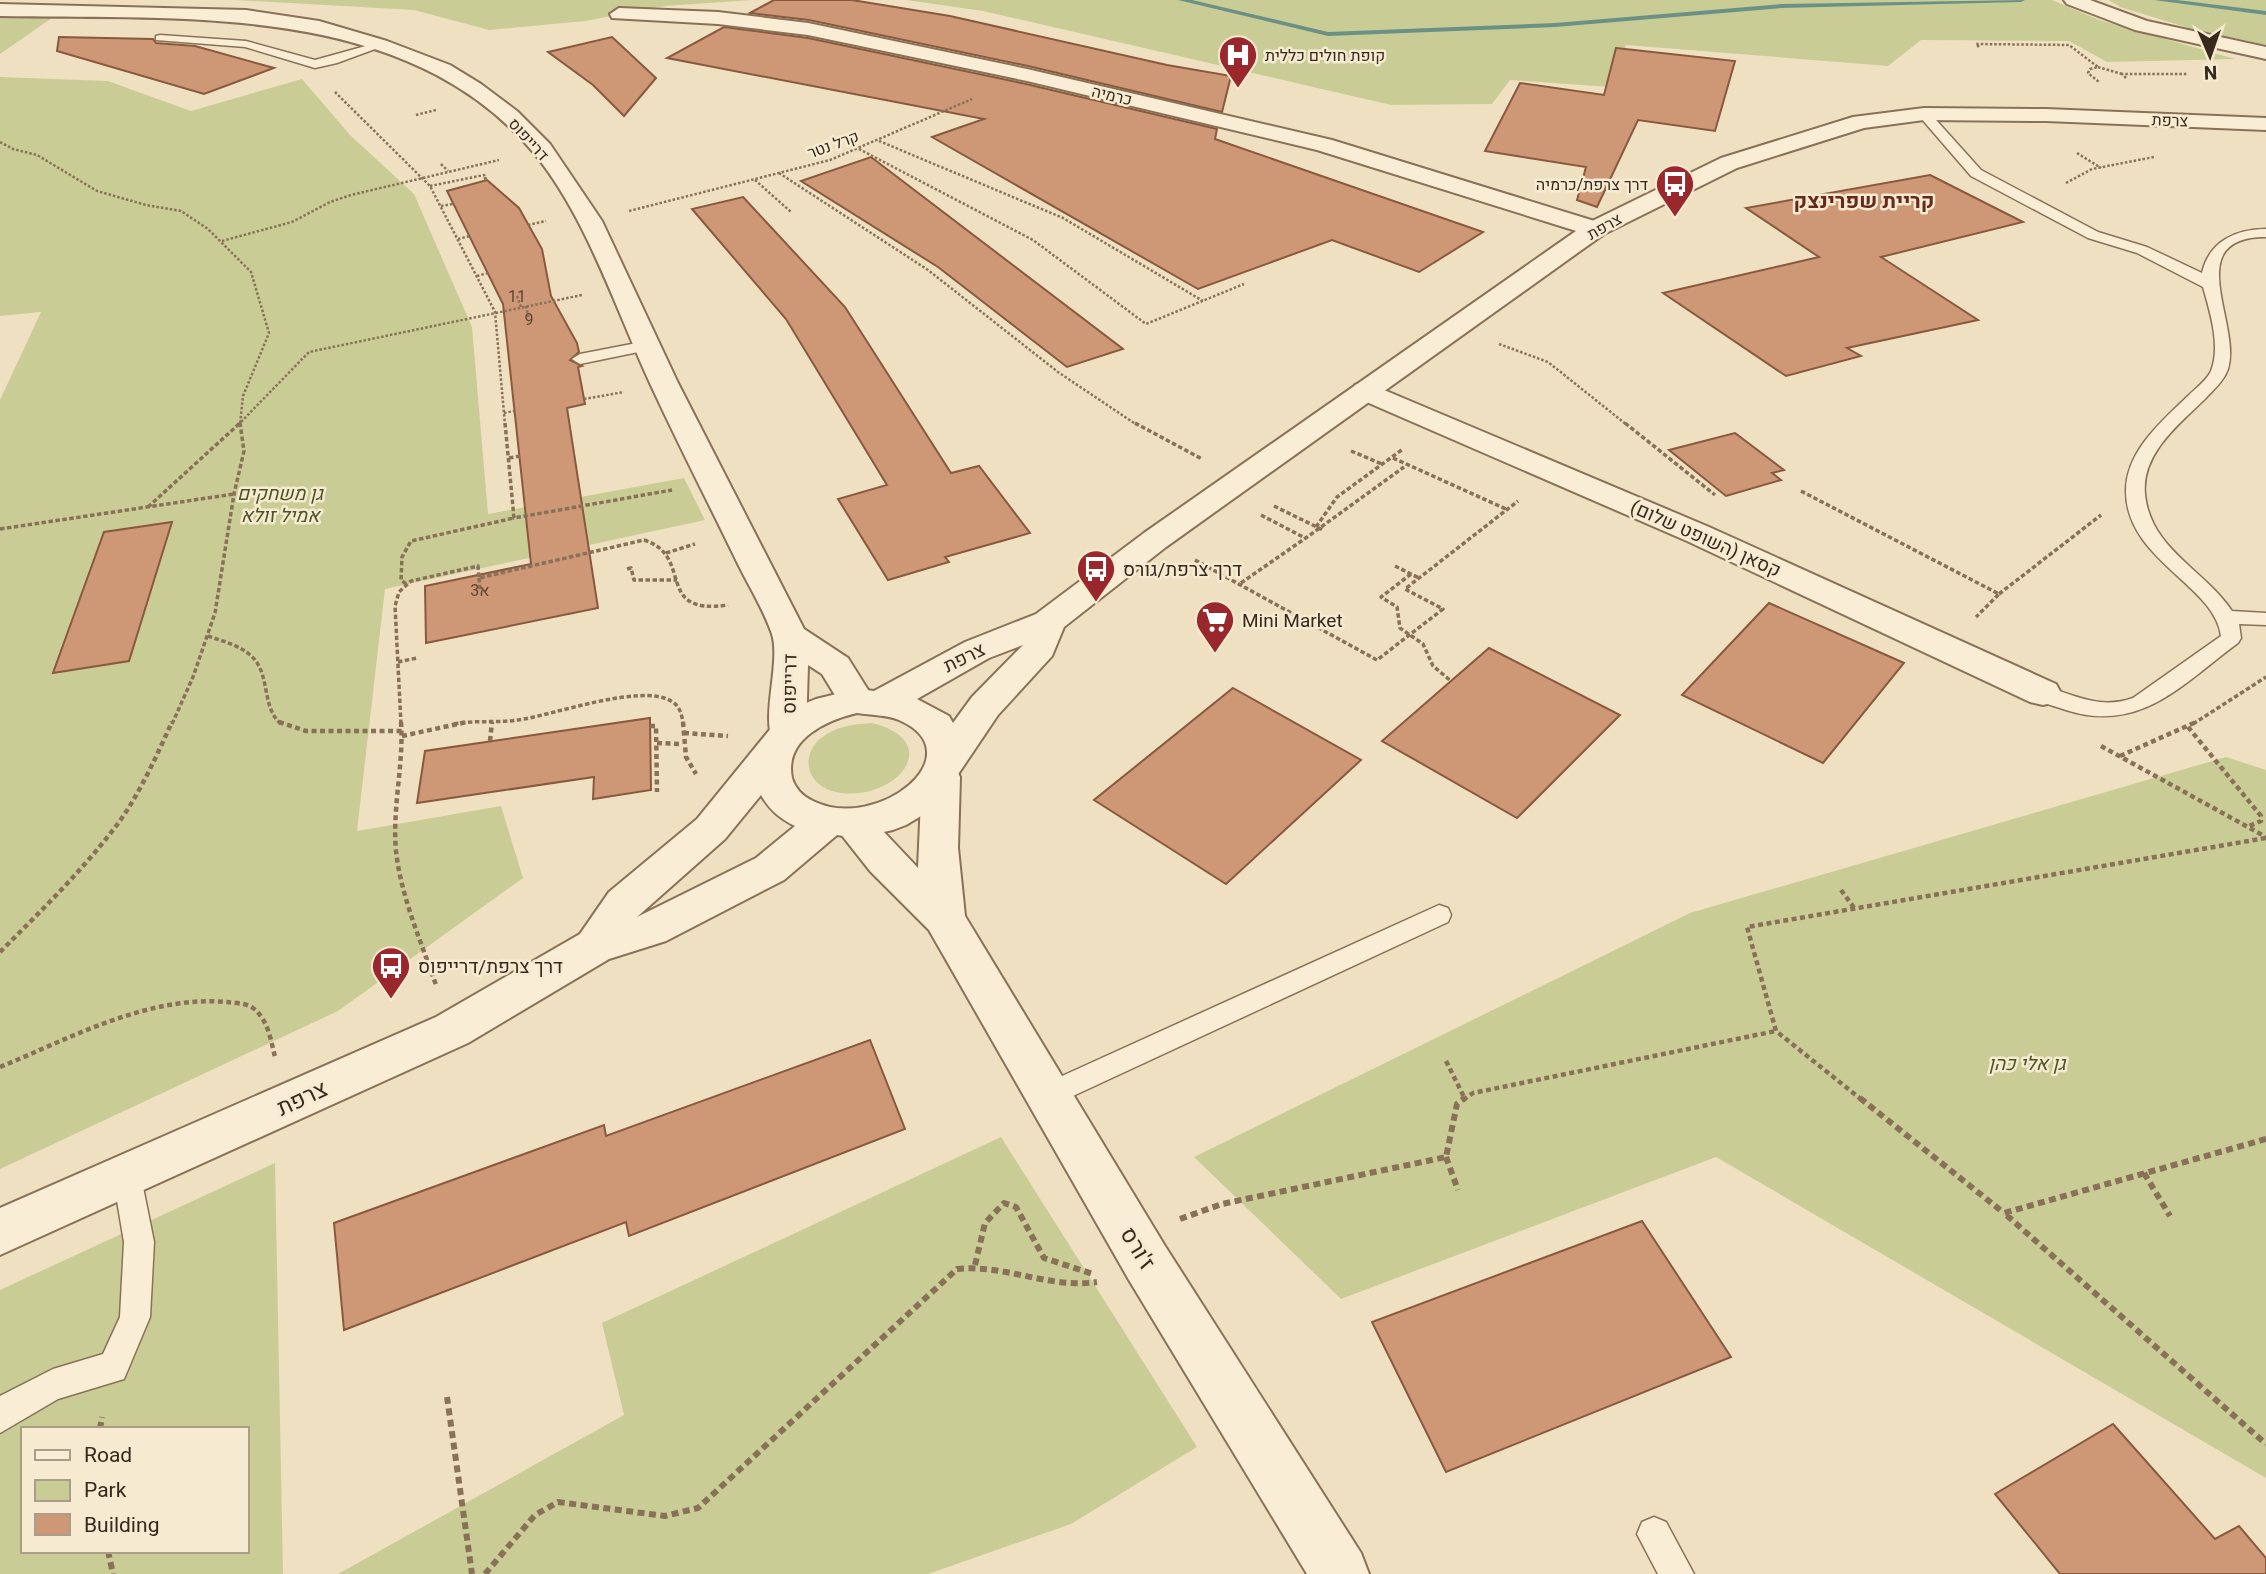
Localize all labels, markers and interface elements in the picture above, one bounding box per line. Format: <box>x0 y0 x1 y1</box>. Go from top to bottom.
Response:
north arrow <box>2175 21 2245 91</box>
hospital icon: קופת חולים כללית <box>1217 34 1259 89</box>
place label: קופת חולים כללית <box>1265 44 1385 68</box>
text: N <box>2203 58 2218 86</box>
street label: כרמיה <box>1089 80 1134 112</box>
street label: צרפת <box>2151 108 2189 134</box>
street label: דרייפוס <box>502 113 554 167</box>
street label: קרל נטר <box>804 125 863 165</box>
bus stop icon: דרך צרפת/כרמיה <box>1654 163 1696 218</box>
place label: דרך צרפת/כרמיה <box>1536 173 1648 197</box>
district label: קריית שפרינצק <box>1794 186 1934 217</box>
street label: צרפת <box>1583 207 1627 246</box>
house number: 11 <box>508 285 526 309</box>
house number: 9 <box>525 308 534 332</box>
park label: גן משחקים אמיל זולא <box>237 480 325 530</box>
street label: קסאן (השופט שלום) <box>1626 493 1785 585</box>
bus stop icon: דרך צרפת/גורס <box>1075 548 1117 603</box>
place label: דרך צרפת/גורס <box>1123 556 1242 584</box>
house number: 3א <box>470 579 490 603</box>
supermarket icon: Mini Market <box>1194 599 1236 654</box>
place label: Mini Market <box>1242 607 1343 635</box>
street label: צרפת <box>939 636 990 680</box>
street label: דרייפוס <box>775 654 805 714</box>
bus stop icon: דרך צרפת/דרייפוס <box>370 945 412 1000</box>
place label: דרך צרפת/דרייפוס <box>418 953 563 981</box>
park label: גן אלי כהן <box>1989 1050 2067 1078</box>
street label: צרפת <box>271 1072 333 1125</box>
street label: ז'ורס <box>1111 1221 1163 1277</box>
legend <box>21 1427 248 1553</box>
text: Road <box>84 1440 132 1471</box>
text: Park <box>84 1475 127 1506</box>
text: Building <box>84 1510 160 1541</box>

